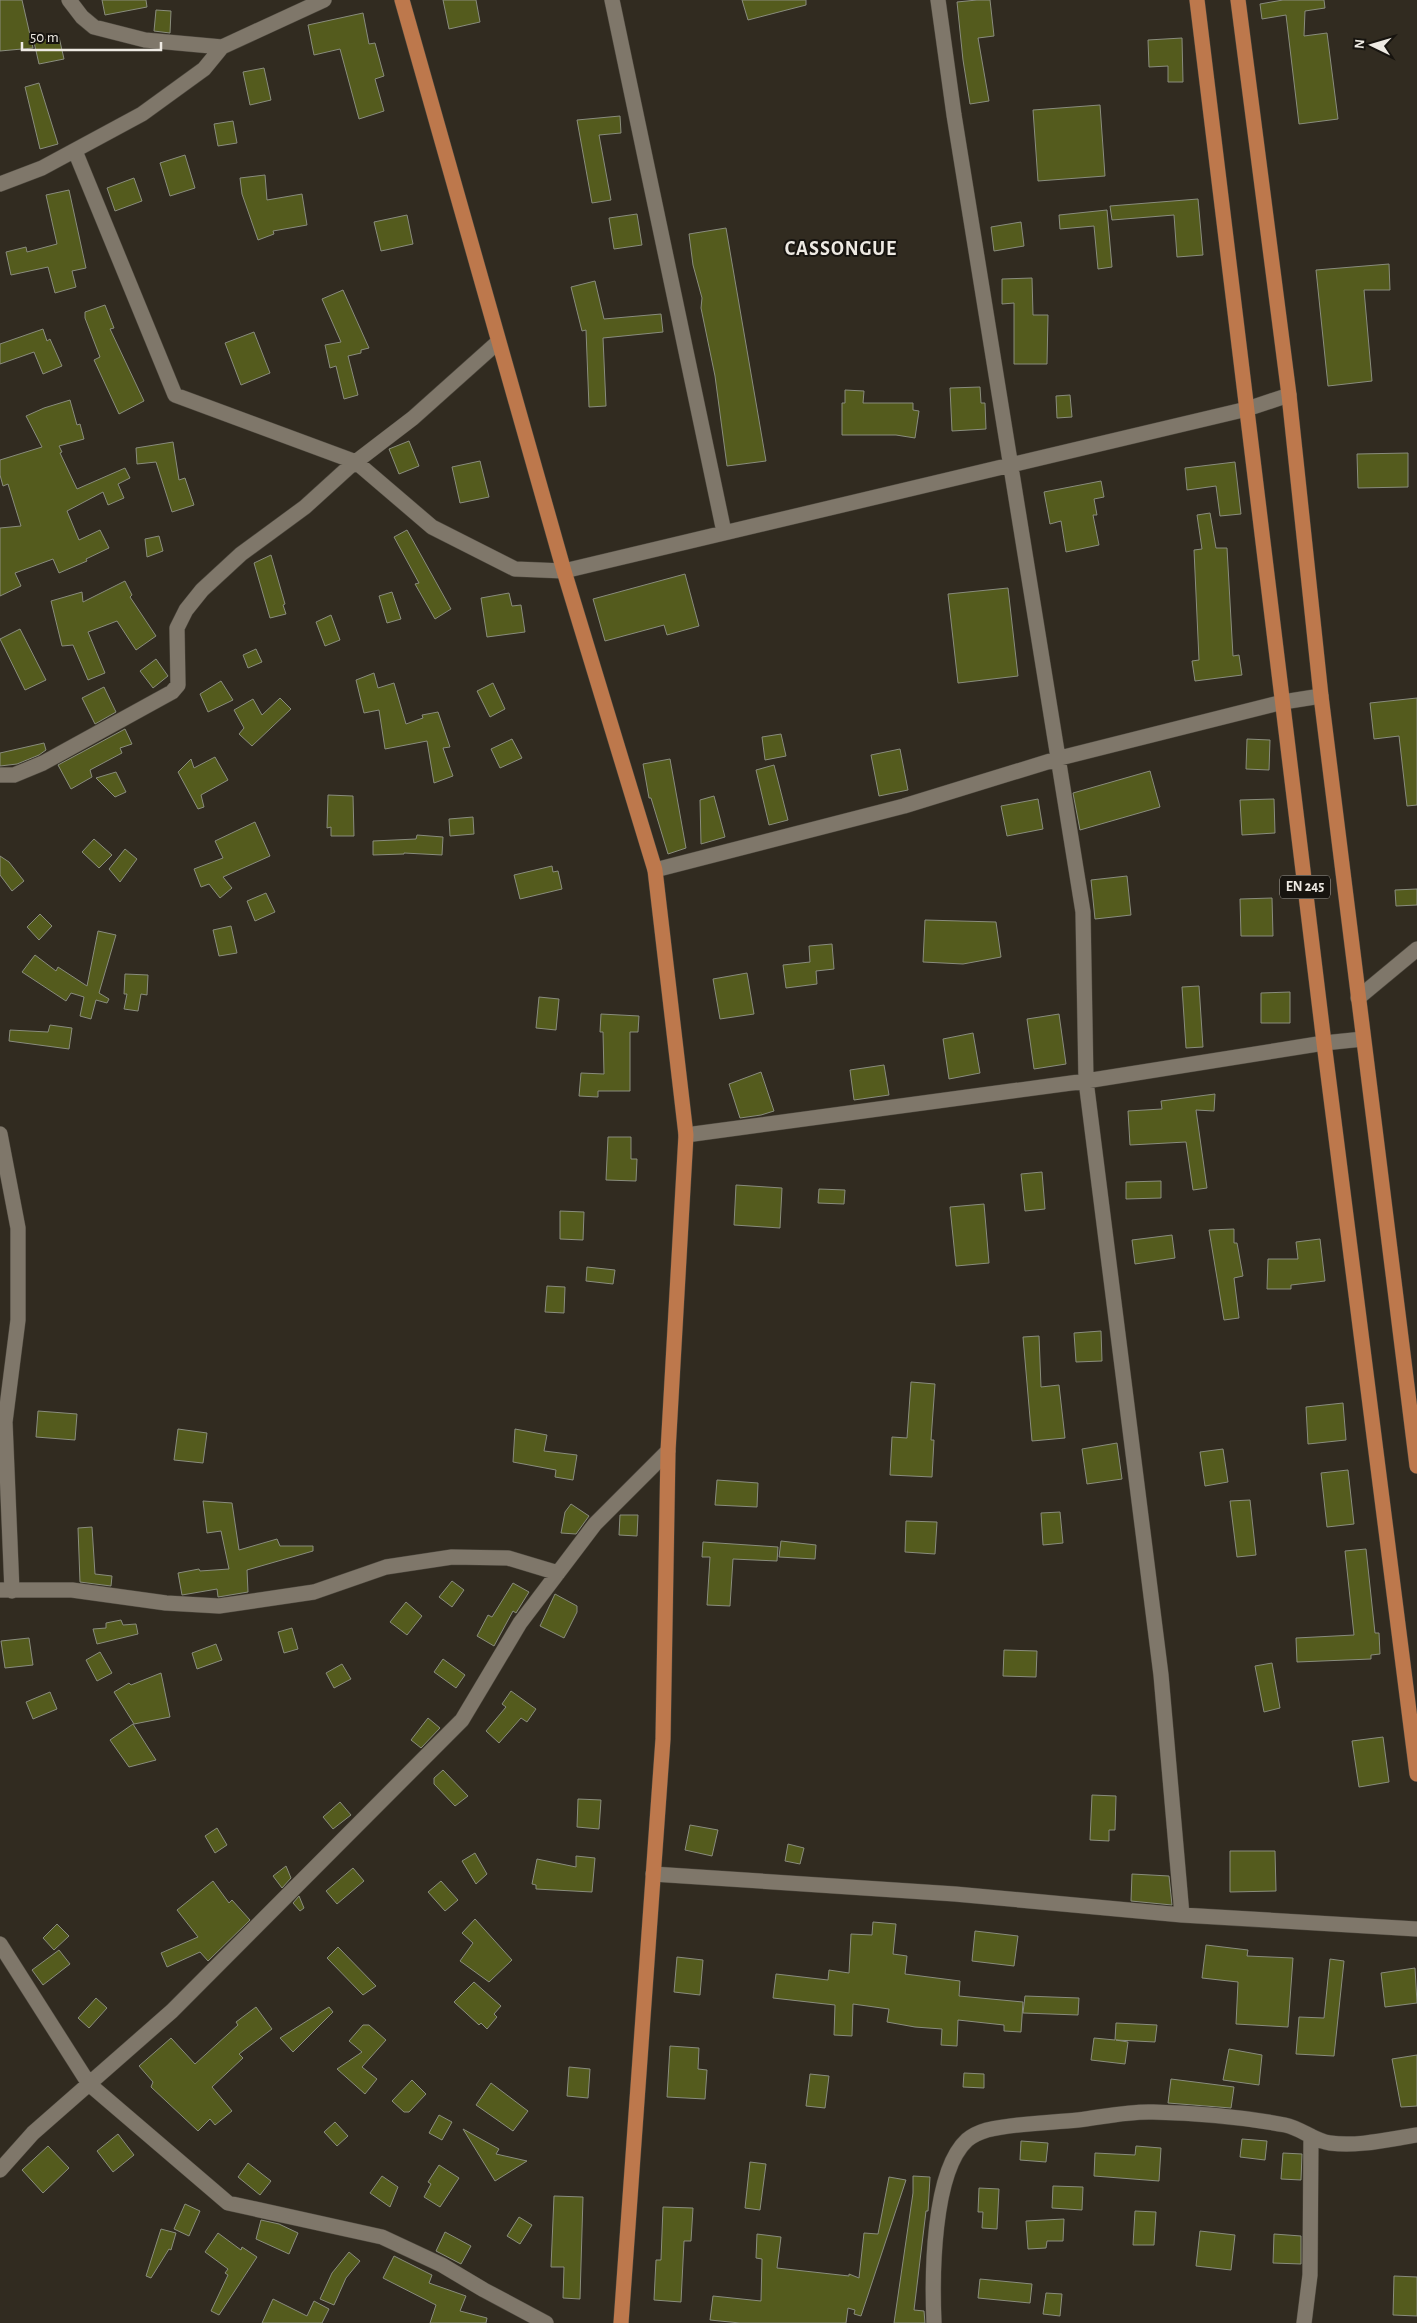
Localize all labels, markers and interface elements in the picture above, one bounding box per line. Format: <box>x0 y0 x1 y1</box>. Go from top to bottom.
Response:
scale bar <box>22 20 161 52</box>
north arrow <box>1347 20 1397 70</box>
text: 50 m <box>30 30 59 45</box>
text: N <box>1353 38 1367 49</box>
district label: CASSONGUE <box>785 239 897 259</box>
road number: EN 245 <box>1280 876 1330 899</box>

